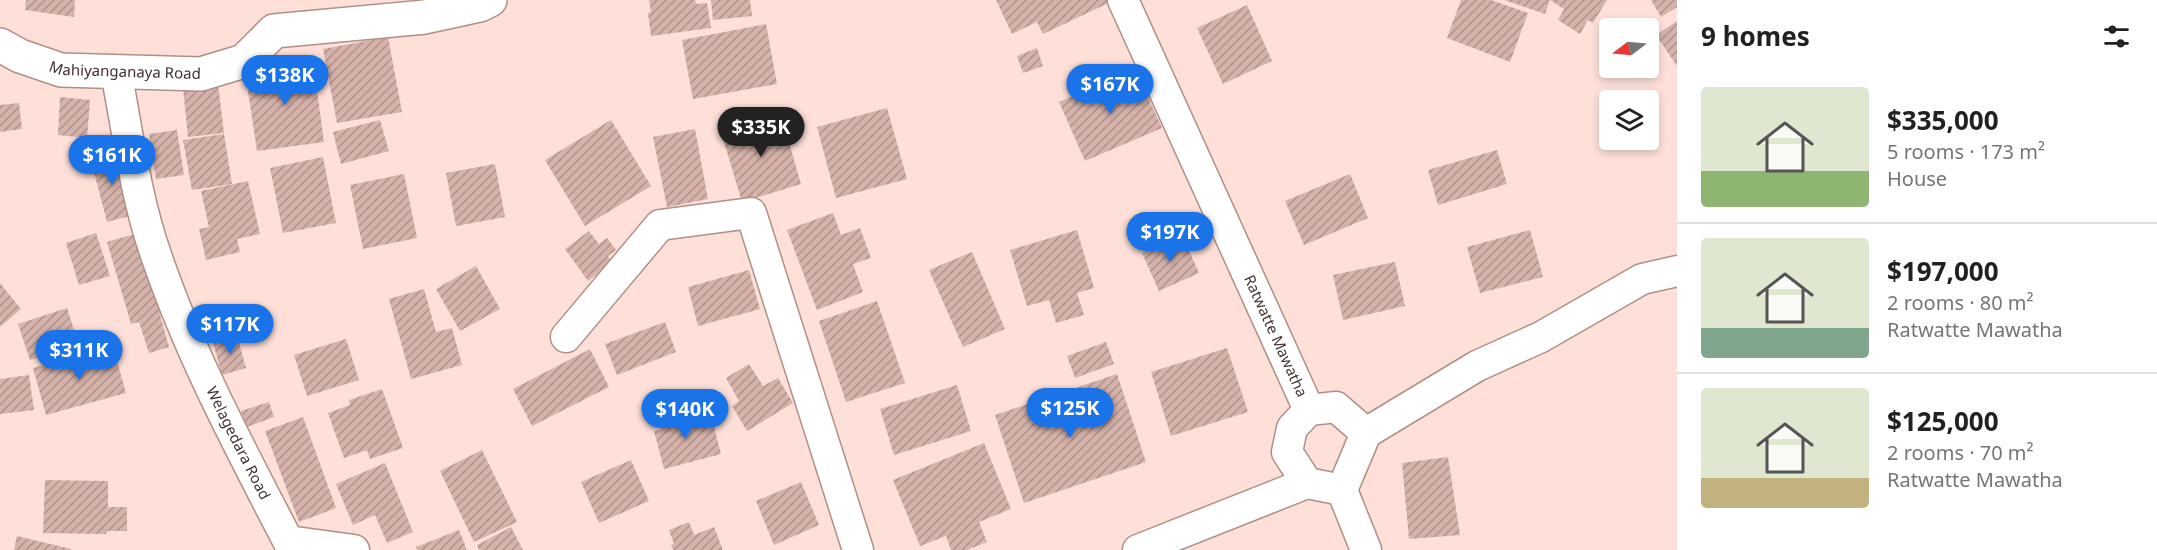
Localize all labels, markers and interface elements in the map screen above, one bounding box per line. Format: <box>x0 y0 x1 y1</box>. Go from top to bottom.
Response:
north arrow <box>1599 18 1659 78</box>
map controls <box>1599 18 1659 150</box>
text: 9 homes <box>1701 18 1810 54</box>
icon: filters <box>2100 20 2133 53</box>
pin: $138K <box>243 55 327 106</box>
street label: Mahiyanganaya Road <box>47 56 201 83</box>
text: $138K <box>255 61 315 88</box>
pin: $167K <box>1068 64 1152 115</box>
text: $167K <box>1080 70 1140 97</box>
button: layers <box>1599 90 1659 150</box>
text: $335,000 <box>1887 102 1999 138</box>
pin: $335K <box>719 107 803 158</box>
icon: home <box>1749 111 1821 183</box>
text: $335K <box>731 113 791 140</box>
pin: $161K <box>70 135 154 186</box>
text: 5 rooms · 173 m² <box>1887 138 2045 165</box>
text: $161K <box>82 141 142 168</box>
text: House <box>1887 165 1947 192</box>
pin: $197K <box>1128 212 1212 263</box>
text: $197K <box>1140 218 1200 245</box>
text: $197,000 <box>1887 253 1999 289</box>
icon: home <box>1749 262 1821 334</box>
street label: Ratwatte Mawatha <box>1240 271 1313 400</box>
text: 2 rooms · 80 m² <box>1887 289 2034 316</box>
pin: $117K <box>188 304 272 355</box>
text: $117K <box>200 310 260 337</box>
text: Ratwatte Mawatha <box>1887 316 2063 343</box>
pin: $311K <box>37 330 121 381</box>
text: $311K <box>49 336 109 363</box>
street label: Welagedara Road <box>202 383 276 503</box>
pin: $125K <box>1028 388 1112 439</box>
pin: $140K <box>643 389 727 440</box>
text: $125K <box>1040 394 1100 421</box>
text: $140K <box>655 395 715 422</box>
text: $125,000 <box>1887 403 1999 439</box>
icon: home <box>1749 412 1821 484</box>
text: 2 rooms · 70 m² <box>1887 439 2034 466</box>
text: Ratwatte Mawatha <box>1887 466 2063 493</box>

